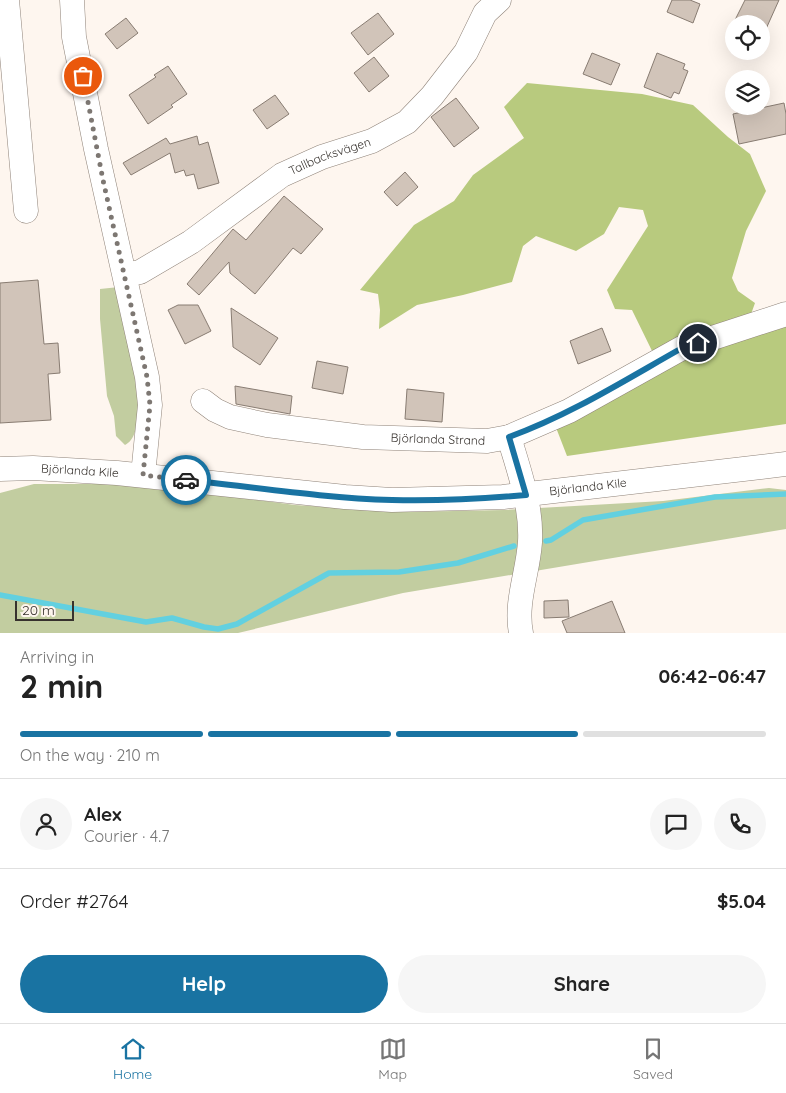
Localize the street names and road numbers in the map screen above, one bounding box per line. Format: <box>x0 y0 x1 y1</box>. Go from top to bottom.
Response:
street label: Tallbacksvägen <box>286 134 373 178</box>
street label: Björlanda Strand <box>390 430 485 448</box>
street label: Björlanda Kile <box>41 460 119 480</box>
street label: Björlanda Kile <box>548 475 628 499</box>

